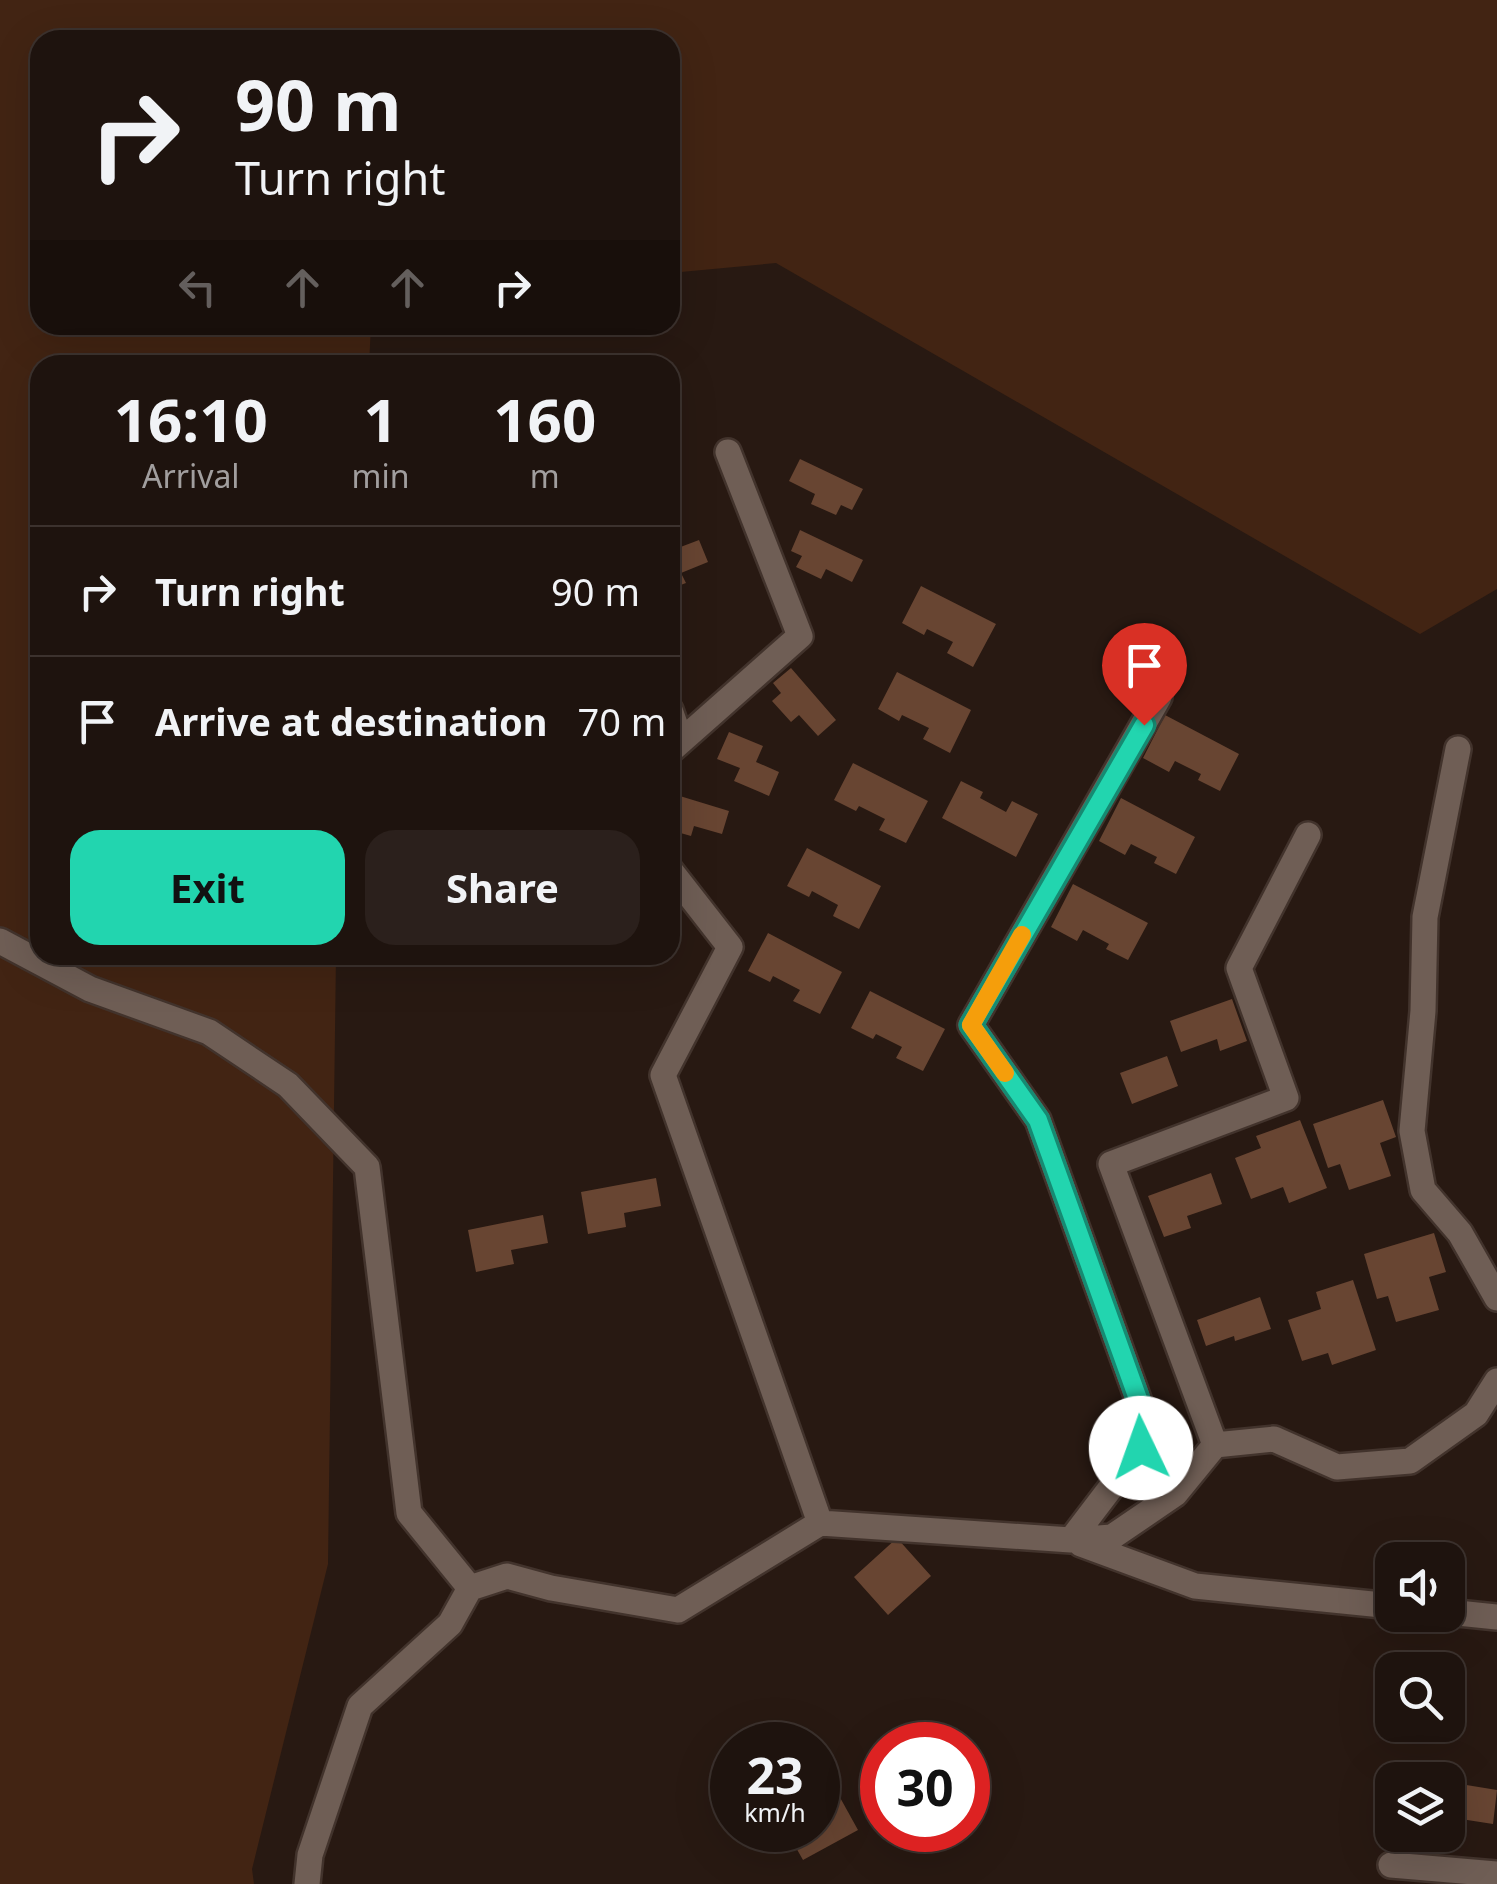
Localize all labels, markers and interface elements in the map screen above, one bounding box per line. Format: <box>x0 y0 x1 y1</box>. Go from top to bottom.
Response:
text: 90 m <box>235 56 402 152</box>
icon: right <box>70 70 200 200</box>
text: Turn right <box>235 147 446 208</box>
icon: left <box>170 260 225 315</box>
icon: ahead <box>275 260 330 315</box>
icon: ahead <box>380 260 435 315</box>
icon: right <box>485 260 540 315</box>
text: 16:10 <box>114 378 268 460</box>
text: 1 <box>363 378 398 460</box>
text: 160 <box>493 378 596 460</box>
text: Arrival <box>142 454 240 497</box>
text: min <box>352 454 410 497</box>
text: m <box>530 454 560 497</box>
icon: right <box>70 564 125 619</box>
text: Turn right <box>155 565 345 617</box>
text: 90 m <box>551 565 640 617</box>
pin <box>1102 623 1187 726</box>
icon: arrive <box>1117 638 1172 693</box>
icon: arrive <box>70 694 125 749</box>
text: Arrive at destination <box>155 695 547 747</box>
text: 70 m <box>577 695 666 747</box>
button: Exit <box>70 830 345 945</box>
button: Share <box>365 830 640 945</box>
position arrow <box>1089 1396 1193 1500</box>
map controls <box>1375 1542 1465 1852</box>
button: sound <box>1375 1542 1465 1632</box>
button: search <box>1375 1652 1465 1742</box>
speed limit sign: 30 <box>860 1722 990 1852</box>
text: 23 <box>746 1741 804 1809</box>
button: layers <box>1375 1762 1465 1852</box>
text: km/h <box>744 1795 806 1829</box>

